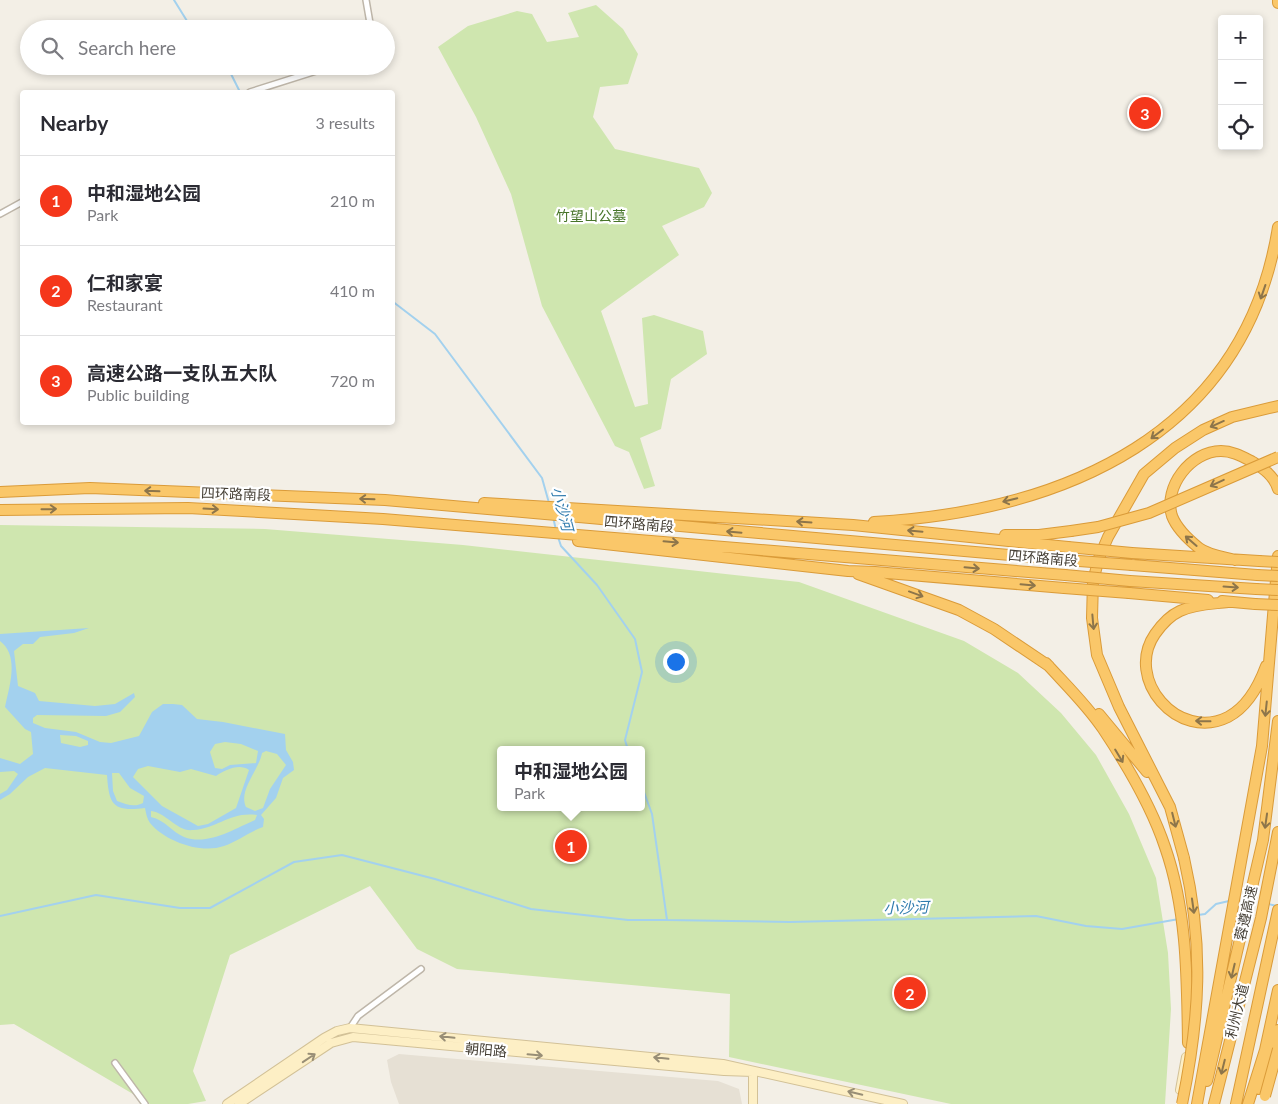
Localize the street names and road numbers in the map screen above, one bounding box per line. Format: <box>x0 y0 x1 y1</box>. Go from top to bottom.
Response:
street label: 四环路南段 <box>201 484 271 503</box>
street label: 四环路南段 <box>603 512 675 535</box>
street label: 四环路南段 <box>1007 546 1079 569</box>
street label: 蓉遵高速 <box>1231 884 1260 942</box>
street label: 利州大道 <box>1221 982 1252 1040</box>
street label: 朝阳路 <box>464 1039 508 1060</box>

